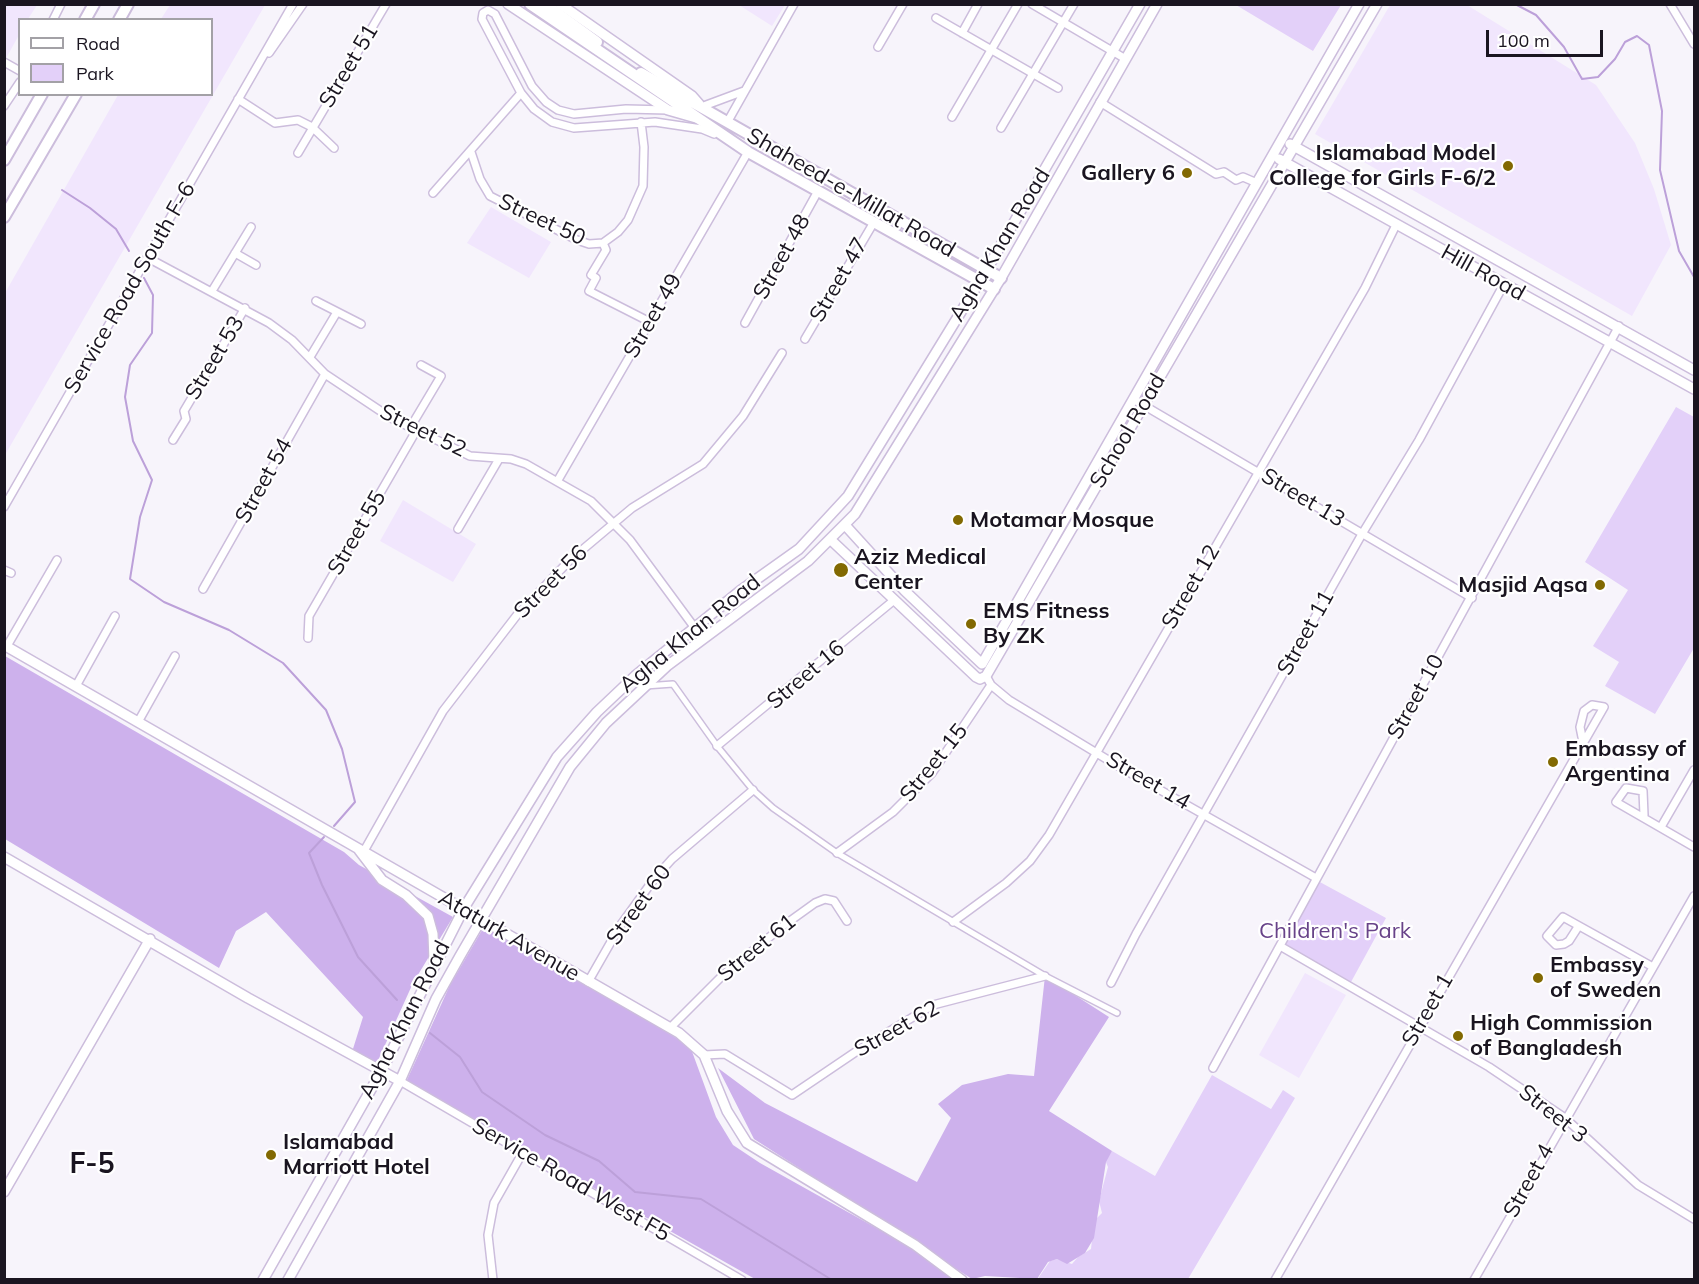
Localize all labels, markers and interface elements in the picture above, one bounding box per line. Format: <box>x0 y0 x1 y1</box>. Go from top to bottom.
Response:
legend <box>18 18 213 96</box>
scale bar <box>1489 18 1606 56</box>
street label: Street 51 <box>314 19 384 113</box>
text: 100 m <box>1497 29 1550 52</box>
text: Road <box>76 32 120 55</box>
text: Park <box>76 62 114 85</box>
street label: Shaheed-e-Millat Road <box>742 122 960 264</box>
place label: Islamabad Model College for Girls F-6/2 <box>1269 140 1496 192</box>
marker: Islamabad Model College for Girls F-6/2 <box>1501 159 1515 173</box>
place label: Gallery 6 <box>1081 160 1175 186</box>
street label: Agha Khan Road <box>944 164 1056 326</box>
marker: Gallery 6 <box>1180 166 1194 180</box>
street label: Service Road South F-6 <box>59 178 201 398</box>
street label: Street 50 <box>494 188 590 252</box>
street label: Street 48 <box>748 210 816 304</box>
street label: Street 47 <box>804 233 874 327</box>
street label: Hill Road <box>1436 239 1530 307</box>
street label: Street 49 <box>618 269 688 363</box>
street label: Street 53 <box>180 311 250 405</box>
street label: School Road <box>1085 369 1171 493</box>
street label: Street 52 <box>375 399 471 463</box>
street label: Street 54 <box>230 434 298 528</box>
street label: Street 13 <box>1256 463 1350 533</box>
street label: Street 55 <box>322 486 392 580</box>
place label: Motamar Mosque <box>970 507 1154 533</box>
marker: Motamar Mosque <box>951 513 965 527</box>
street label: Street 56 <box>509 540 593 624</box>
street label: Street 12 <box>1156 540 1226 634</box>
place label: Aziz Medical Center <box>854 544 986 596</box>
marker: Aziz Medical Center <box>832 561 850 579</box>
street label: Agha Khan Road <box>614 569 766 699</box>
place label: Masjid Aqsa <box>1458 572 1588 598</box>
marker: Masjid Aqsa <box>1593 578 1607 592</box>
street label: Street 11 <box>1272 586 1340 680</box>
place label: EMS Fitness By ZK <box>983 598 1109 650</box>
marker: EMS Fitness By ZK <box>964 617 978 631</box>
street label: Street 16 <box>762 635 850 715</box>
street label: Street 10 <box>1382 650 1450 744</box>
street label: Street 15 <box>894 719 974 807</box>
place label: Embassy of Argentina <box>1565 736 1686 788</box>
street label: Street 14 <box>1101 746 1195 816</box>
marker: Embassy of Argentina <box>1546 755 1560 769</box>
street label: Street 60 <box>601 860 677 950</box>
street label: Ataturk Avenue <box>434 885 584 987</box>
street label: Street 61 <box>713 908 801 988</box>
park label: Children's Park <box>1259 918 1411 944</box>
street label: Agha Khan Road <box>354 937 456 1103</box>
place label: Embassy of Sweden <box>1550 952 1661 1004</box>
street label: Street 1 <box>1397 969 1459 1051</box>
marker: Embassy of Sweden <box>1531 971 1545 985</box>
street label: Street 62 <box>850 995 944 1063</box>
place label: High Commission of Bangladesh <box>1470 1010 1652 1062</box>
marker: High Commission of Bangladesh <box>1451 1029 1465 1043</box>
street label: Street 3 <box>1513 1079 1593 1149</box>
street label: Service Road West F5 <box>467 1113 675 1247</box>
place label: Islamabad Marriott Hotel <box>283 1129 430 1180</box>
street label: Street 4 <box>1498 1140 1560 1222</box>
district label: F-5 <box>70 1148 114 1182</box>
marker: Islamabad Marriott Hotel <box>264 1148 278 1162</box>

